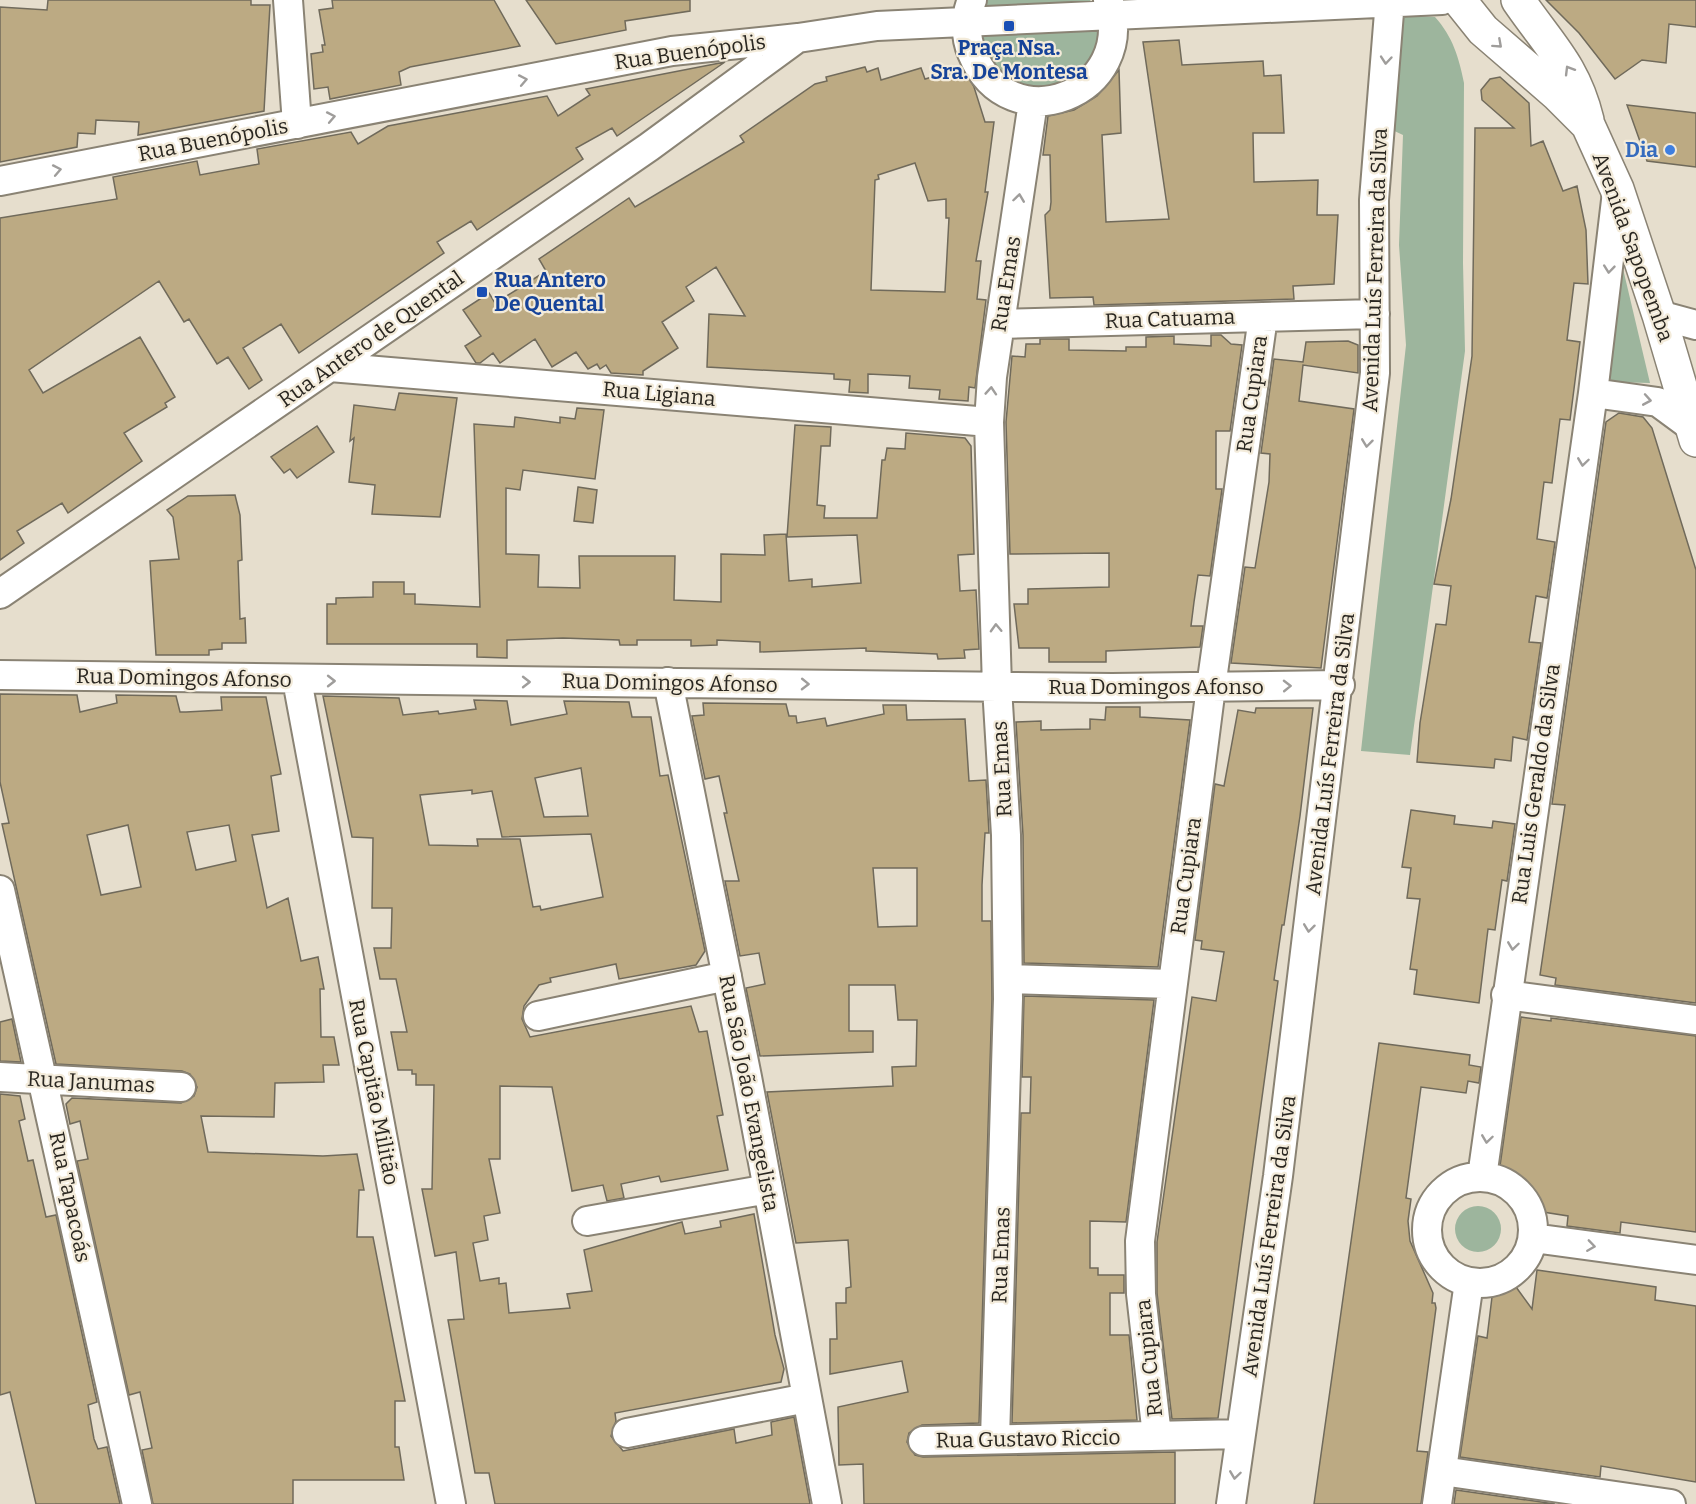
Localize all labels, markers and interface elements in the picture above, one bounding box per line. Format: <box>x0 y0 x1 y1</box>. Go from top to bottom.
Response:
marker: Praça Nsa. Sra. De Montesa <box>1002 19 1016 33</box>
street label: Rua Buenópolis <box>613 29 767 75</box>
place label: Praça Nsa. Sra. De Montesa <box>930 35 1088 85</box>
one-way arrow <box>1491 37 1501 48</box>
one-way arrow <box>1380 55 1393 64</box>
one-way arrow <box>1564 66 1576 76</box>
one-way arrow <box>517 74 527 87</box>
one-way arrow <box>326 111 336 124</box>
street label: Rua Buenópolis <box>136 113 290 167</box>
street label: Avenida Luís Ferreira da Silva <box>1357 127 1393 412</box>
place label: Dia <box>1625 137 1658 163</box>
marker: Dia <box>1663 143 1677 157</box>
street label: Avenida Sapopemba <box>1587 149 1679 346</box>
one-way arrow <box>52 164 62 177</box>
one-way arrow <box>1012 194 1025 204</box>
street label: Rua Emas <box>986 234 1026 334</box>
one-way arrow <box>1603 264 1616 273</box>
street label: Rua Antero de Quental <box>273 265 469 413</box>
place label: Rua Antero De Quental <box>494 267 606 317</box>
marker: Rua Antero De Quental <box>475 285 489 299</box>
street label: Rua Catuama <box>1104 304 1236 334</box>
street label: Rua Cupiara <box>1231 333 1273 454</box>
street label: Rua Ligiana <box>601 376 717 412</box>
one-way arrow <box>984 387 997 396</box>
one-way arrow <box>1641 393 1651 406</box>
one-way arrow <box>1362 438 1374 447</box>
one-way arrow <box>1577 457 1589 466</box>
street label: Avenida Luís Ferreira da Silva <box>1300 611 1360 897</box>
one-way arrow <box>989 624 1002 633</box>
street label: Rua Luis Geraldo da Silva <box>1506 662 1566 906</box>
street label: Rua Domingos Afonso <box>76 663 292 693</box>
street label: Rua Domingos Afonso <box>562 668 778 698</box>
one-way arrow <box>327 674 336 687</box>
street label: Rua Domingos Afonso <box>1048 674 1264 700</box>
one-way arrow <box>522 676 531 688</box>
one-way arrow <box>801 678 810 690</box>
one-way arrow <box>1282 680 1291 692</box>
street label: Rua Emas <box>986 720 1018 818</box>
street label: Rua Cupiara <box>1165 815 1207 936</box>
one-way arrow <box>1303 923 1316 933</box>
one-way arrow <box>1508 941 1520 950</box>
street label: Rua São João Evangelista <box>713 972 785 1214</box>
street label: Rua Capitão Militão <box>343 997 405 1187</box>
street label: Rua Janumas <box>26 1066 156 1098</box>
street label: Avenida Luís Ferreira da Silva <box>1236 1093 1302 1379</box>
street label: Rua Tapacoás <box>43 1129 97 1265</box>
one-way arrow <box>1481 1134 1493 1144</box>
street label: Rua Emas <box>986 1206 1016 1304</box>
one-way arrow <box>1586 1240 1595 1252</box>
street label: Rua Cupiara <box>1130 1297 1168 1418</box>
street label: Rua Gustavo Riccio <box>935 1424 1121 1454</box>
one-way arrow <box>1230 1470 1242 1480</box>

